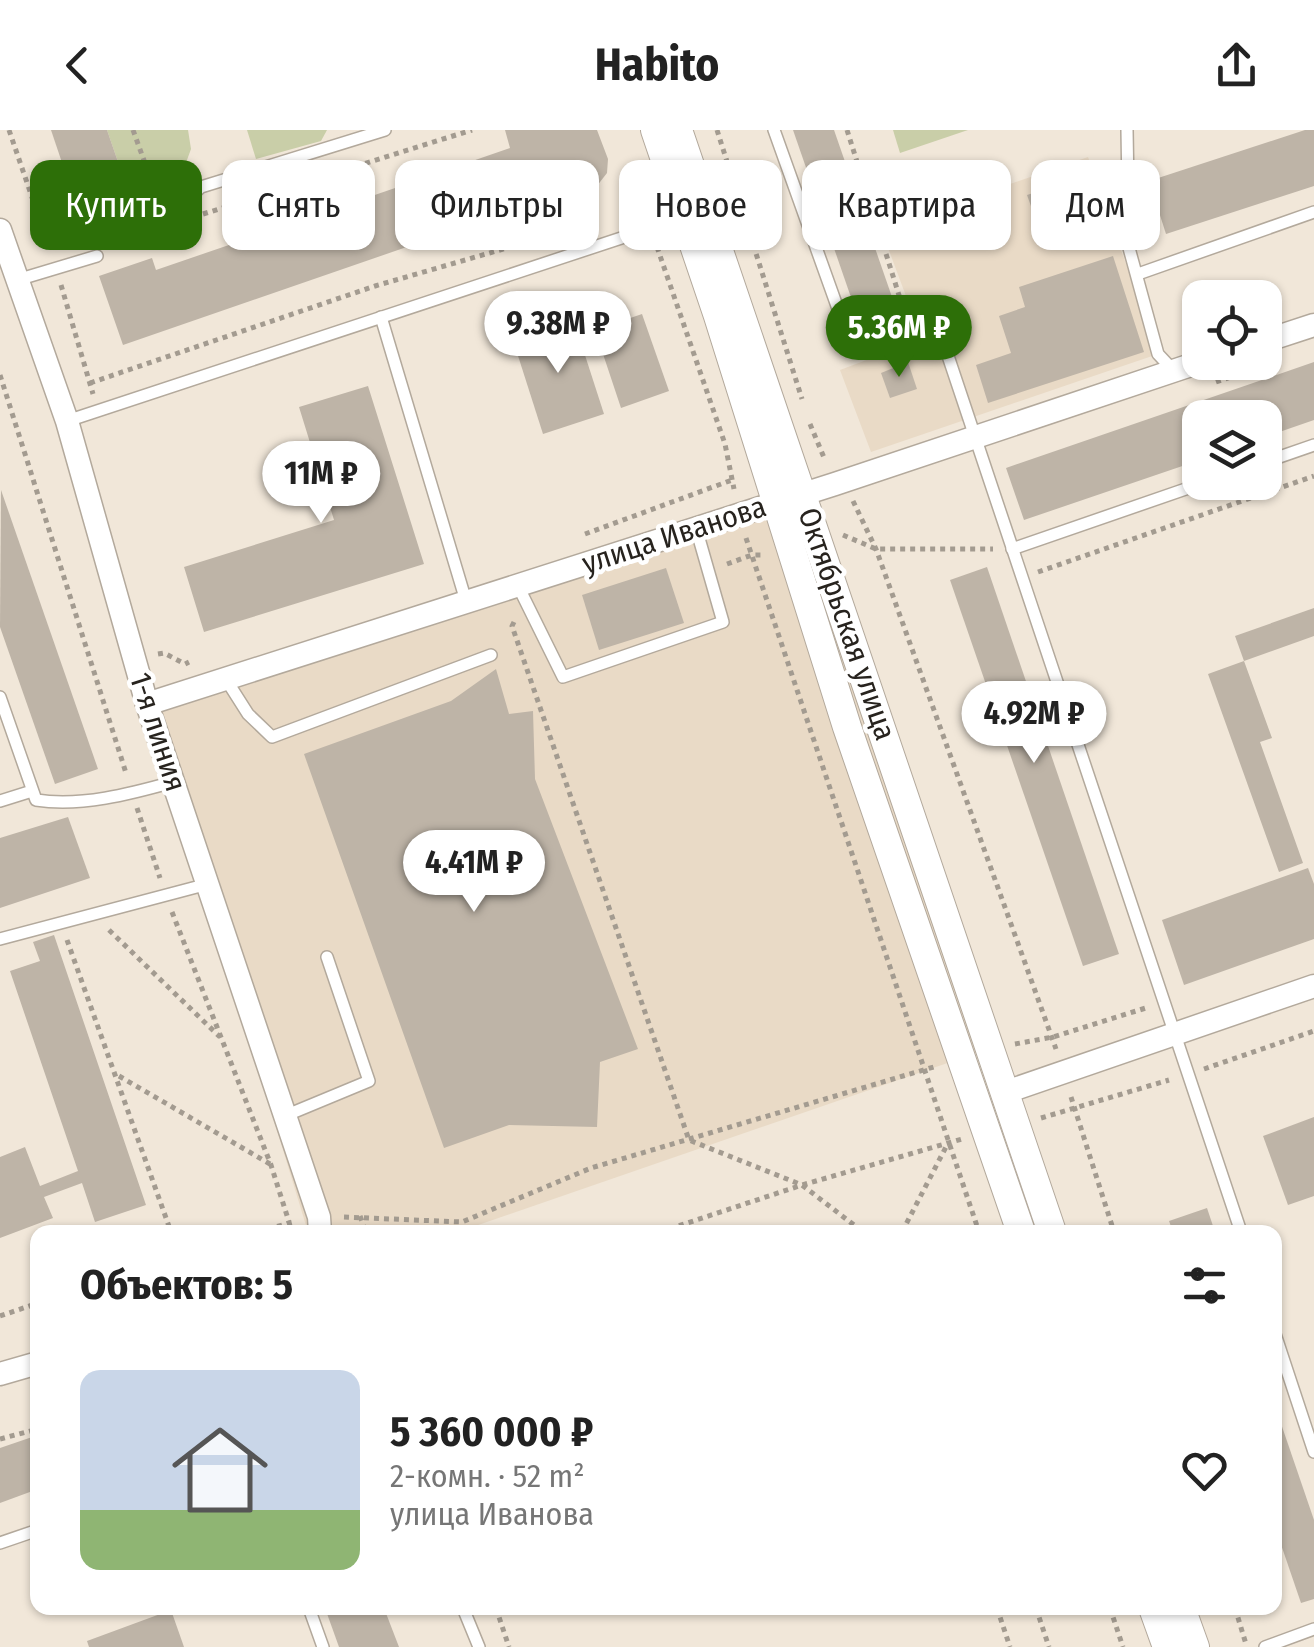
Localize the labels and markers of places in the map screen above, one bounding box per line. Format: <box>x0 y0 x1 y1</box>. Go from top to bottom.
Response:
pin: 9.38M ₽ <box>466 291 650 376</box>
pin: 5.36M ₽ <box>807 295 991 380</box>
pin: 11M ₽ <box>251 441 391 526</box>
pin: 4.92M ₽ <box>942 681 1126 766</box>
pin: 4.41M ₽ <box>382 830 566 915</box>

